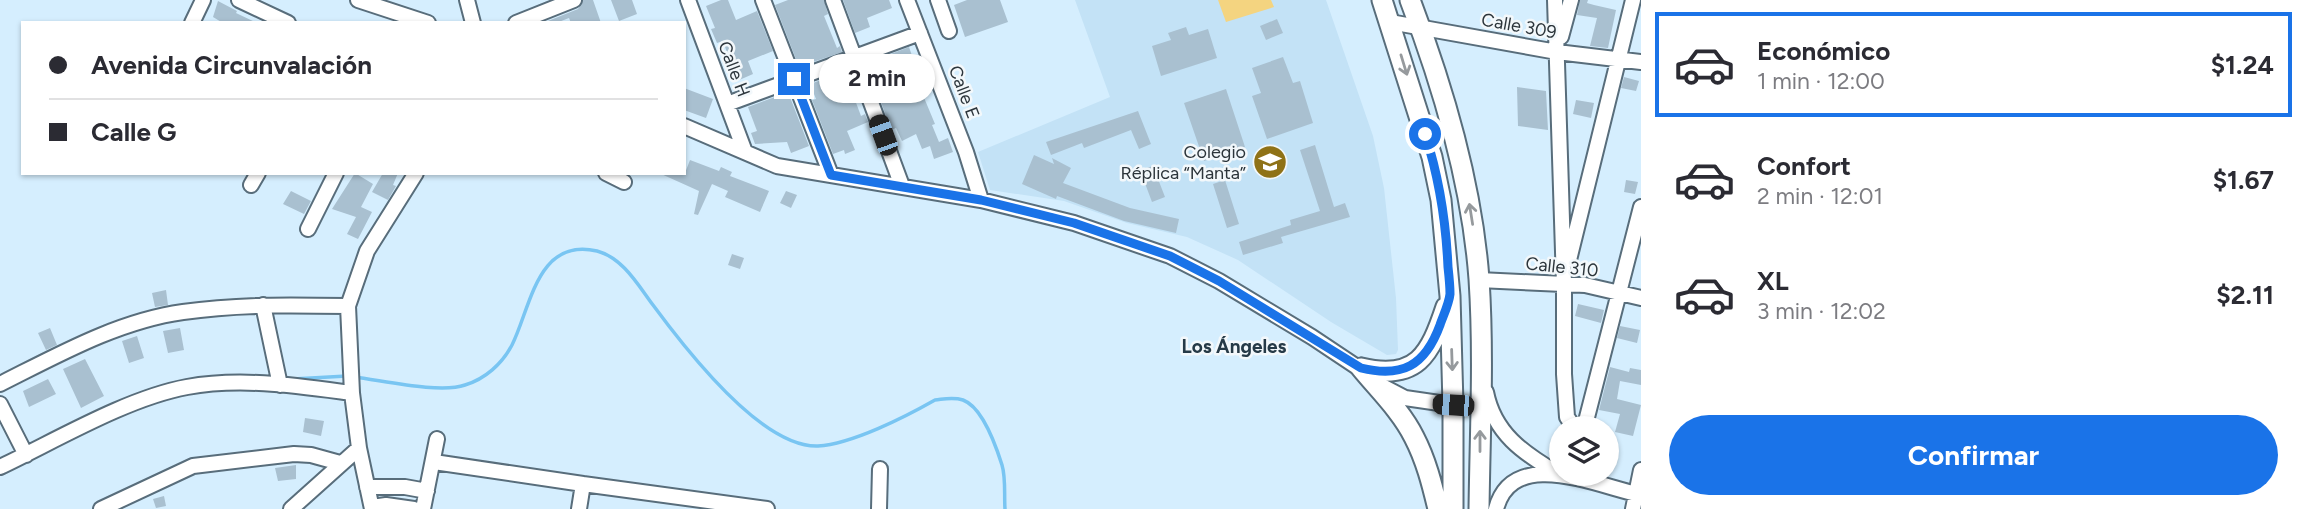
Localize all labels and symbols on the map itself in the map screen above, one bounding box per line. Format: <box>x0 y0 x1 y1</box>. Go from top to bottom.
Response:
street label: Calle 309 <box>1480 9 1558 43</box>
street label: Calle H <box>713 38 755 100</box>
one-way arrow <box>1398 53 1411 75</box>
callout: 2 min <box>818 55 934 104</box>
street label: Calle E <box>944 62 984 122</box>
route end <box>778 63 810 95</box>
car <box>866 112 901 158</box>
route start <box>1409 118 1441 150</box>
place label: Colegio Réplica “Manta” <box>1120 141 1246 184</box>
school or university icon: Colegio Réplica “Manta” <box>1251 143 1289 181</box>
one-way arrow <box>1464 203 1477 226</box>
street label: Calle 310 <box>1524 252 1600 282</box>
district label: Los Ángeles <box>1182 335 1287 358</box>
one-way arrow <box>1445 348 1458 371</box>
car <box>1432 393 1475 417</box>
one-way arrow <box>1473 430 1487 453</box>

